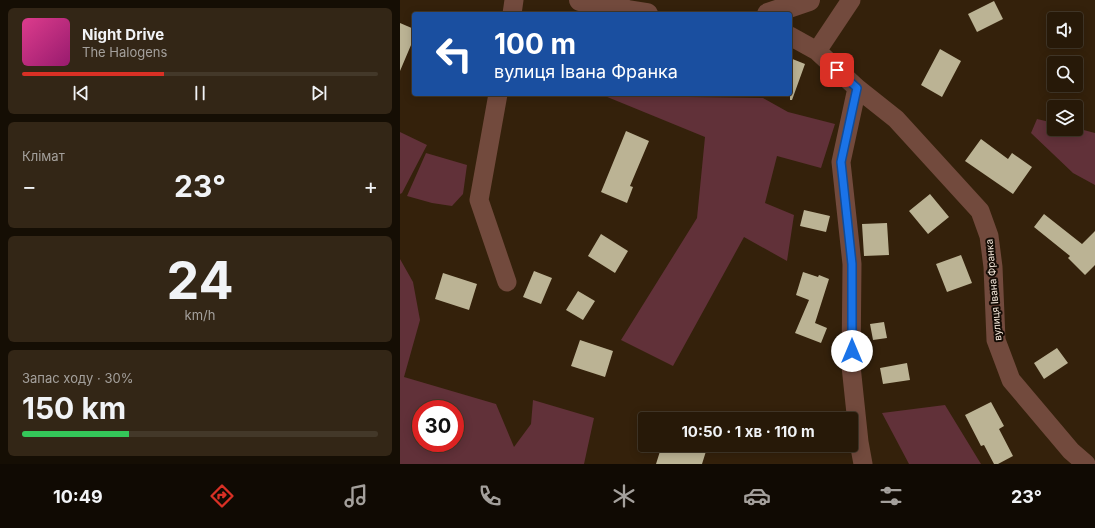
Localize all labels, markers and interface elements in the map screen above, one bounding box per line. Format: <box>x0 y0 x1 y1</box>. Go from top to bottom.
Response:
map controls <box>1047 12 1083 136</box>
button: sound <box>1047 12 1083 48</box>
text: Night Drive <box>82 25 164 44</box>
text: 100 m <box>494 27 576 61</box>
icon: left <box>428 28 480 80</box>
text: The Halogens <box>82 44 167 60</box>
pin <box>820 53 854 87</box>
button: search <box>1047 56 1083 92</box>
icon: arrive <box>826 59 848 81</box>
text: вулиця Івана Франка <box>494 61 678 82</box>
icon: previous <box>70 82 92 104</box>
icon: pause <box>189 82 211 104</box>
icon: next <box>308 82 330 104</box>
button: layers <box>1047 100 1083 136</box>
text: Клімат <box>22 148 65 164</box>
text: 23° <box>174 168 226 204</box>
text: − <box>22 173 37 199</box>
text: + <box>363 173 378 199</box>
street label: вулиця Івана Франка <box>983 239 1003 341</box>
text: 24 <box>166 249 234 312</box>
text: km/h <box>185 307 215 323</box>
position arrow <box>831 330 873 372</box>
text: Запас ходу · 30% <box>22 370 133 386</box>
text: 150 km <box>22 390 126 426</box>
speed limit sign: 30 <box>412 400 464 452</box>
text: 10:50 · 1 хв · 110 m <box>681 422 815 441</box>
icon: directions <box>208 482 236 510</box>
icon: music <box>342 482 370 510</box>
icon: phone <box>476 482 504 510</box>
icon: climate <box>610 482 638 510</box>
icon: car <box>743 482 771 510</box>
icon: filters <box>877 482 905 510</box>
text: 10:49 <box>53 486 103 507</box>
text: 23° <box>1011 486 1042 507</box>

